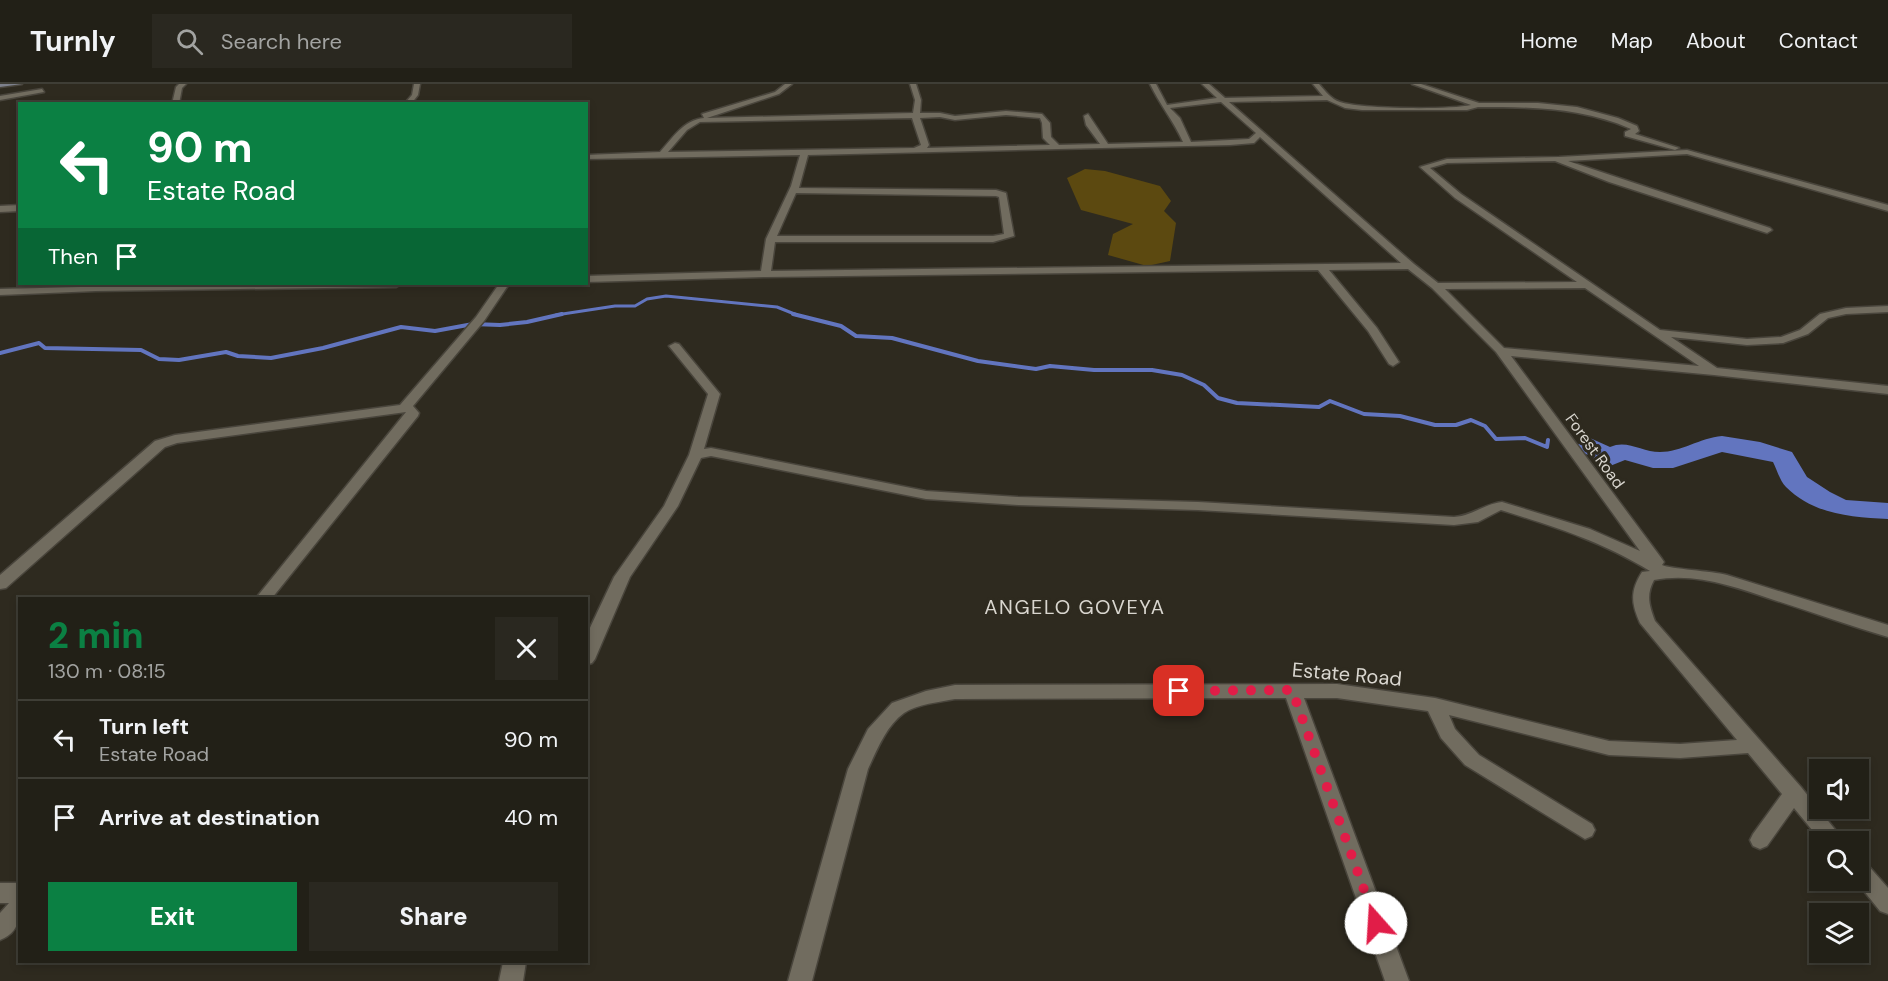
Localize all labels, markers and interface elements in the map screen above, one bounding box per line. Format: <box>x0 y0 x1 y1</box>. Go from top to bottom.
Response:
search box <box>152 14 572 68</box>
text: Turnly <box>30 23 116 60</box>
icon: search <box>173 25 206 58</box>
text: Search here <box>221 27 342 56</box>
text: Home <box>1520 27 1578 55</box>
text: Map <box>1611 27 1653 55</box>
text: About <box>1686 27 1746 55</box>
text: Contact <box>1779 27 1858 55</box>
text: 90 m <box>147 120 253 175</box>
icon: left <box>48 126 126 204</box>
text: Estate Road <box>147 173 296 208</box>
icon: arrive <box>110 240 143 273</box>
text: Then <box>48 242 98 271</box>
street label: Forest Road <box>1561 409 1629 493</box>
district label: ANGELO GOVEYA <box>984 594 1166 620</box>
text: 2 min <box>48 612 144 659</box>
button: close <box>495 617 558 680</box>
street label: Estate Road <box>1291 656 1403 692</box>
text: 130 m · 08:15 <box>48 658 166 684</box>
pin <box>1153 665 1204 716</box>
icon: arrive <box>1162 674 1195 707</box>
text: Turn left <box>99 712 189 741</box>
icon: left <box>48 723 81 756</box>
text: 90 m <box>504 725 558 754</box>
text: Estate Road <box>99 741 209 767</box>
map controls <box>1809 759 1869 963</box>
button: sound <box>1809 759 1869 819</box>
icon: arrive <box>48 801 81 834</box>
text: Arrive at destination <box>99 803 320 832</box>
text: 40 m <box>504 803 558 832</box>
button: search <box>1809 831 1869 891</box>
button: Exit <box>48 882 297 951</box>
button: Share <box>309 882 558 951</box>
position arrow <box>1344 891 1408 955</box>
button: layers <box>1809 903 1869 963</box>

